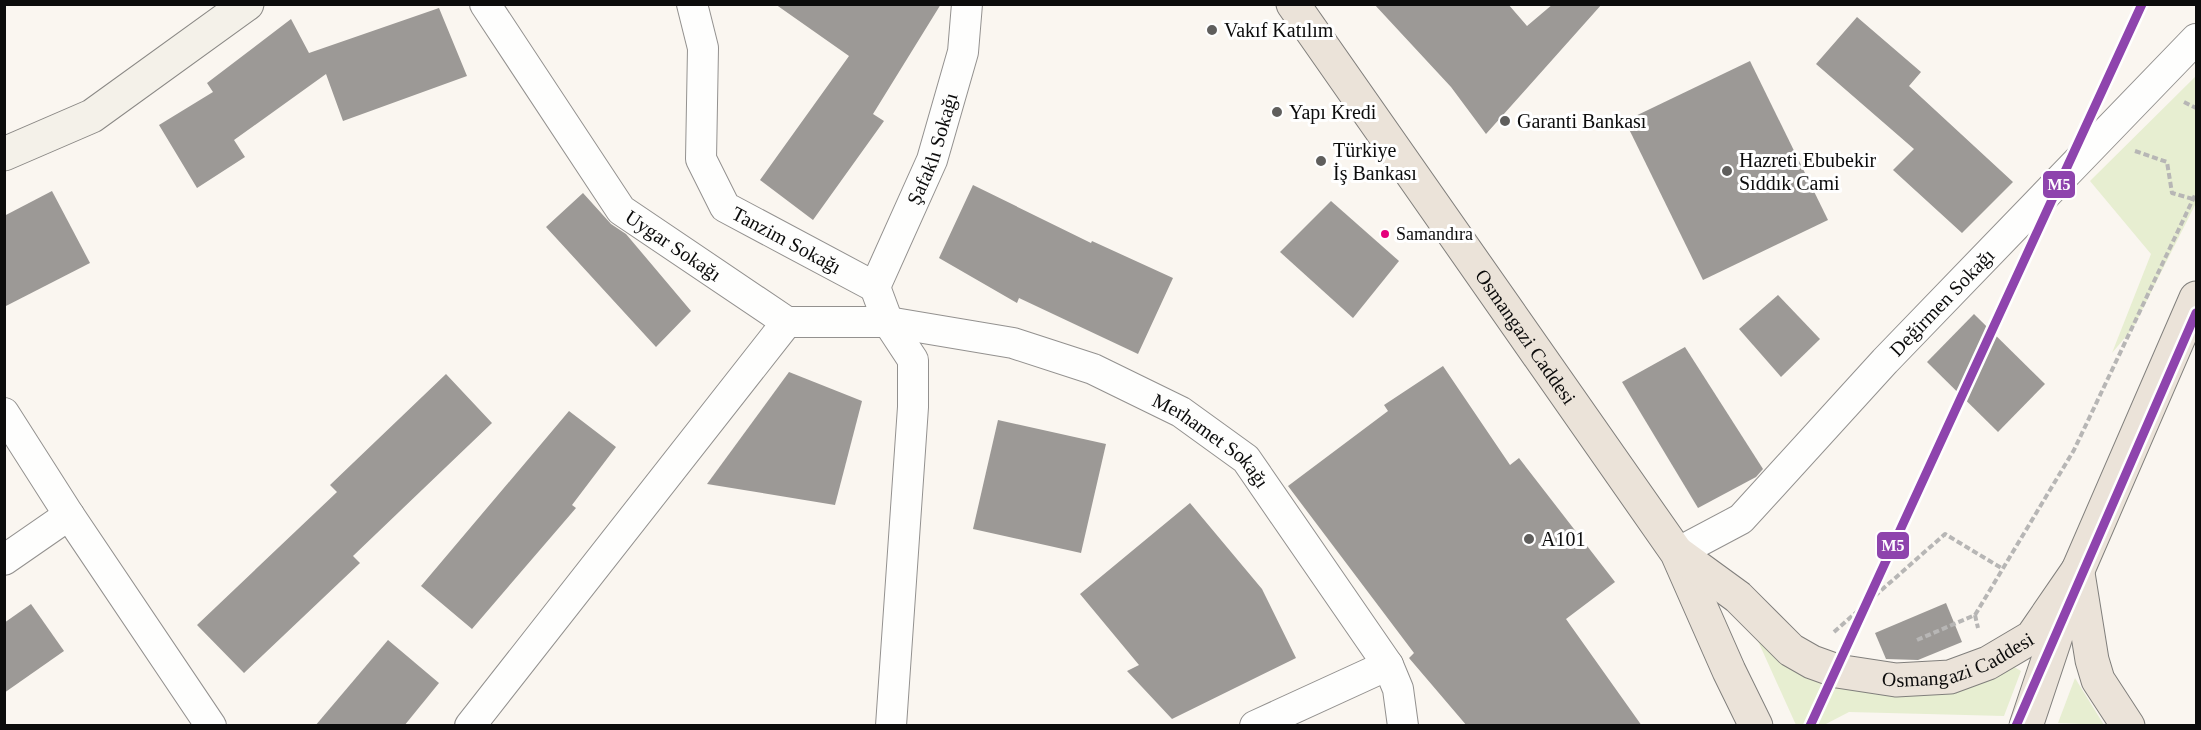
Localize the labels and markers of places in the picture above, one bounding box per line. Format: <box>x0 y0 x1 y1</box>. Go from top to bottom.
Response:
place label: Vakıf Katılım <box>1224 19 1334 41</box>
marker: Vakıf Katılım <box>1205 23 1219 37</box>
place label: Yapı Kredi <box>1289 101 1377 124</box>
marker: Yapı Kredi <box>1270 105 1284 119</box>
place label: Garanti Bankası <box>1517 110 1647 132</box>
marker: Garanti Bankası <box>1498 114 1512 128</box>
place label: Türkiye İş Bankası <box>1333 139 1417 185</box>
place label: Hazreti Ebubekir Sıddık Cami <box>1739 149 1876 194</box>
marker: Türkiye İş Bankası <box>1314 154 1328 168</box>
marker: Hazreti Ebubekir Sıddık Cami <box>1720 164 1734 178</box>
place label: Samandıra <box>1396 224 1473 244</box>
marker: Samandıra <box>1379 228 1391 240</box>
place label: A101 <box>1541 528 1585 550</box>
marker: A101 <box>1522 532 1536 546</box>

